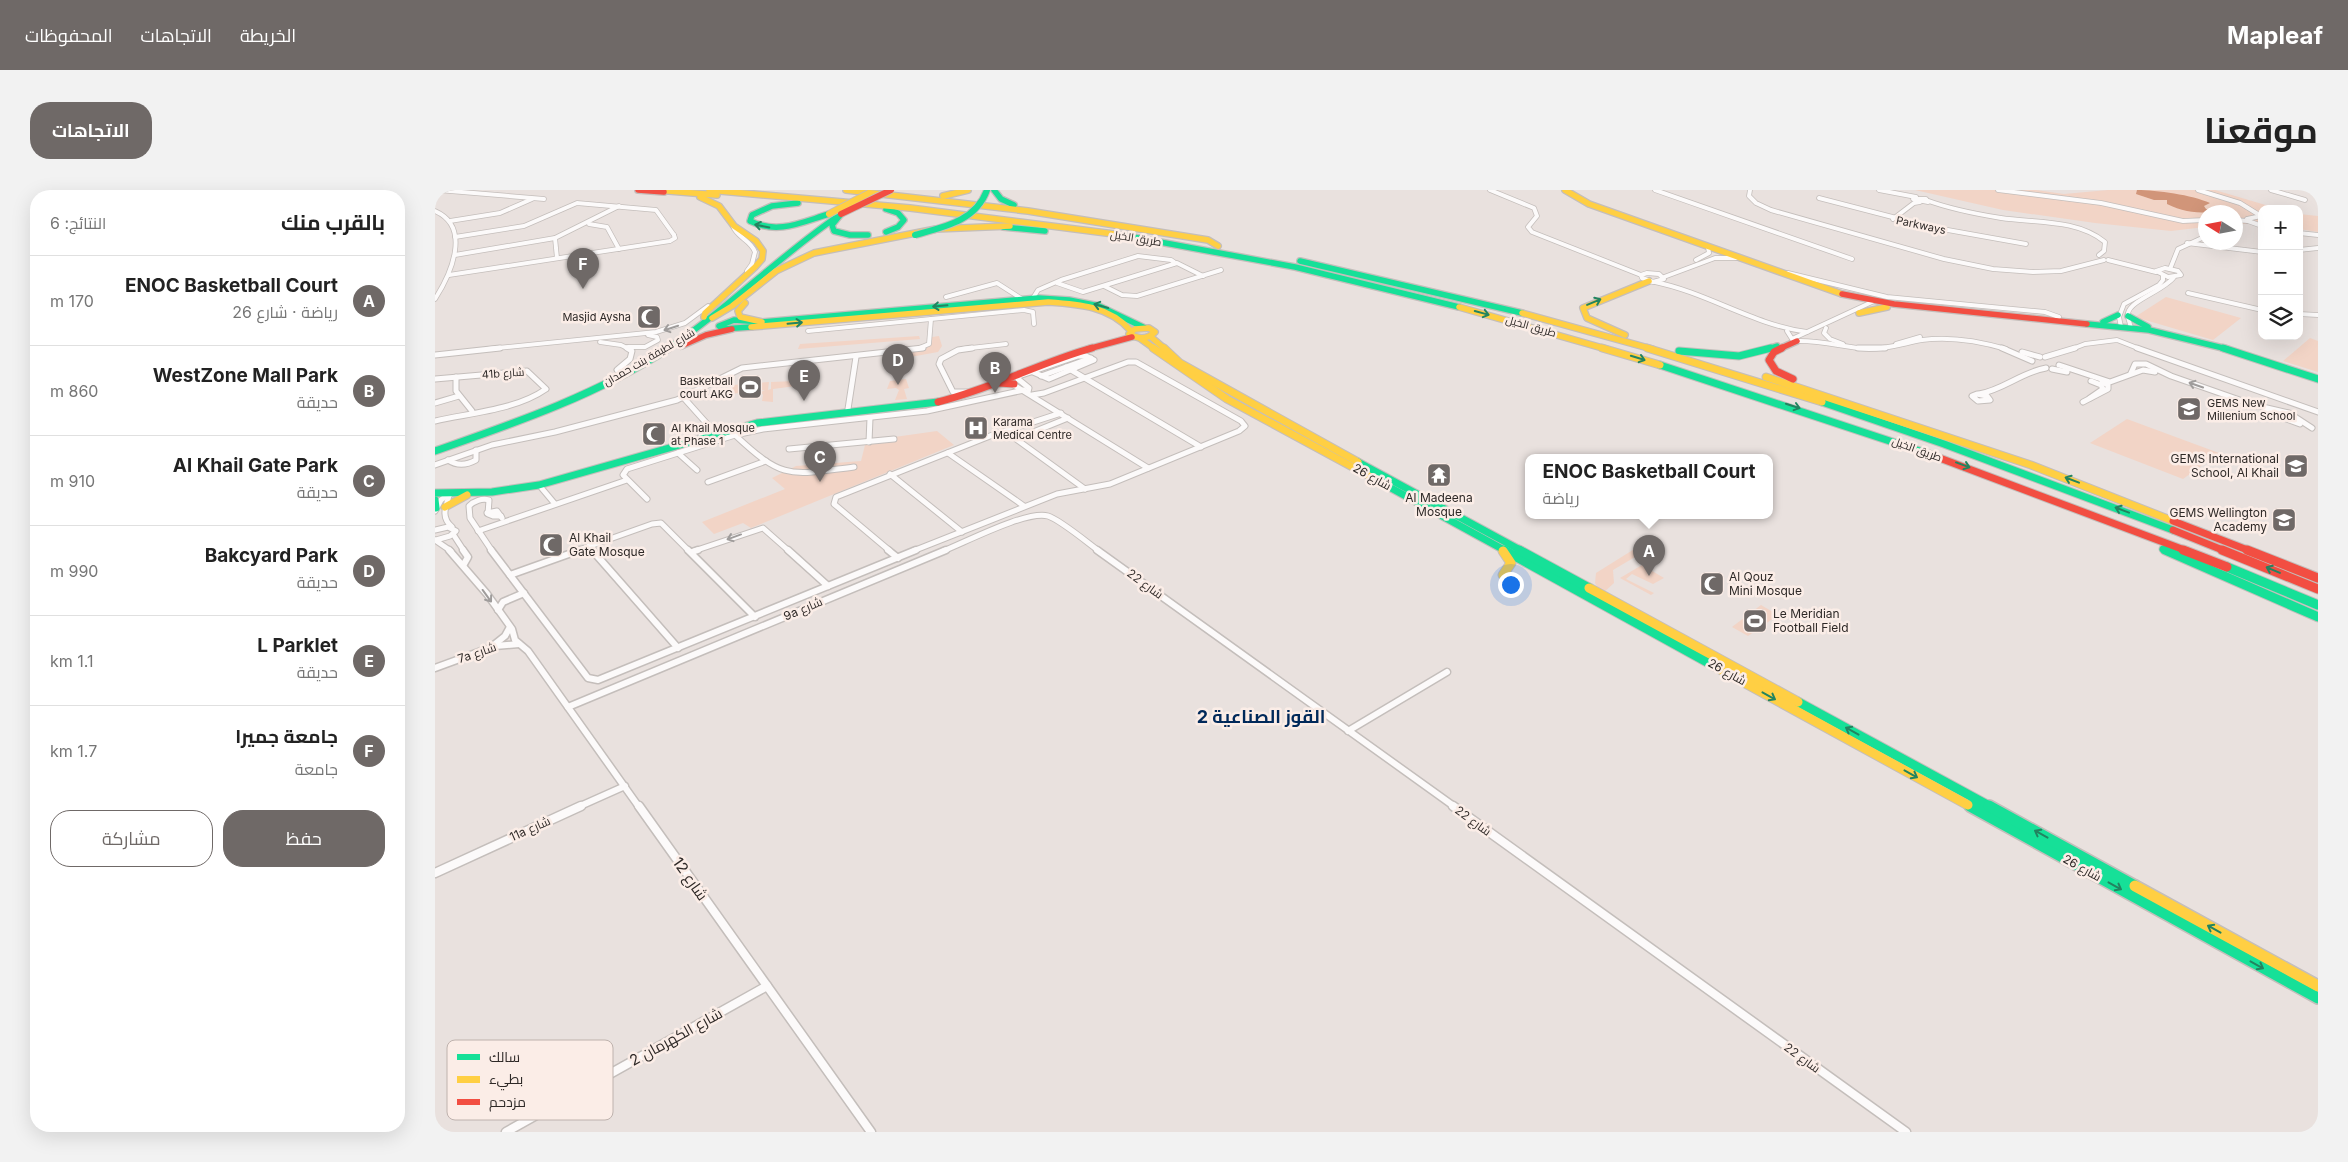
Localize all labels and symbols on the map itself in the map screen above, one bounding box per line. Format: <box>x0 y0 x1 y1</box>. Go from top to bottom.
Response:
north arrow <box>2198 205 2243 250</box>
street label: Parkways <box>1895 213 1947 237</box>
one-way arrow <box>755 221 771 231</box>
street label: طريق الخيل <box>1109 227 1163 249</box>
pin: F <box>567 248 599 289</box>
one-way arrow <box>1586 297 1601 306</box>
one-way arrow <box>1094 301 1110 311</box>
one-way arrow <box>932 302 948 311</box>
mosque icon: Masjid Aysha <box>636 304 662 330</box>
one-way arrow <box>1473 308 1489 318</box>
place label: Masjid Aysha <box>562 310 631 324</box>
street label: طريق الخيل <box>1504 312 1558 340</box>
one-way arrow <box>787 319 803 328</box>
one-way arrow <box>663 323 679 333</box>
street label: شارع لطيفة بنت حمدان <box>601 325 698 390</box>
pin: D <box>882 344 914 385</box>
pin: B <box>979 352 1011 393</box>
one-way arrow <box>1629 354 1645 363</box>
pin: E <box>788 360 820 401</box>
street label: 41b شارع <box>481 365 525 382</box>
place label: Basketball court AKG <box>680 374 733 401</box>
sports icon: Basketball court AKG <box>737 374 763 400</box>
one-way arrow <box>2188 380 2204 389</box>
school or university icon: GEMS New Millenium School <box>2176 396 2202 422</box>
place label: GEMS New Millenium School <box>2207 396 2295 423</box>
one-way arrow <box>1785 402 1801 412</box>
hospital icon: Karama Medical Centre <box>963 415 989 441</box>
place label: Karama Medical Centre <box>993 415 1072 442</box>
mosque icon: Al Khail Mosque at Phase 1 <box>641 421 667 447</box>
place label: Al Khail Mosque at Phase 1 <box>671 421 755 448</box>
street label: طريق الخيل <box>1890 434 1944 464</box>
pin: C <box>804 441 836 482</box>
place label: GEMS International School, Al Khail <box>2171 451 2279 480</box>
school or university icon: GEMS International School, Al Khail <box>2283 453 2309 479</box>
street label: شارع 26 <box>1350 460 1394 494</box>
one-way arrow <box>1955 461 1970 470</box>
temple icon: Al Madeena Mosque <box>1426 462 1452 488</box>
one-way arrow <box>2065 475 2081 484</box>
place label: Al Madeena Mosque <box>1405 490 1473 519</box>
one-way arrow <box>2115 505 2130 514</box>
place label: GEMS Wellington Academy <box>2169 505 2267 534</box>
school or university icon: GEMS Wellington Academy <box>2271 507 2297 533</box>
place label: Al Khail Gate Mosque <box>569 530 645 559</box>
mosque icon: Al Khail Gate Mosque <box>538 532 564 558</box>
one-way arrow <box>727 533 742 542</box>
pin: A <box>1633 535 1665 576</box>
street label: شارع 22 <box>1124 565 1166 603</box>
one-way arrow <box>2266 565 2281 574</box>
place label: Al Qouz Mini Mosque <box>1729 569 1802 598</box>
mosque icon: Al Qouz Mini Mosque <box>1699 571 1725 597</box>
your location <box>1498 572 1524 598</box>
one-way arrow <box>482 588 492 602</box>
street label: 9a شارع <box>781 594 825 624</box>
place label: Le Meridian Football Field <box>1773 606 1849 635</box>
sports icon: Le Meridian Football Field <box>1742 608 1768 634</box>
street label: 7a شارع <box>456 639 498 667</box>
street label: شارع 26 <box>1705 655 1749 689</box>
one-way arrow <box>1761 691 1776 701</box>
district label: القوز الصناعية 2 <box>1197 706 1325 728</box>
one-way arrow <box>1845 726 1860 735</box>
one-way arrow <box>1903 770 1918 780</box>
street label: شارع 22 <box>1452 802 1494 840</box>
street label: 11a شارع <box>507 813 553 845</box>
one-way arrow <box>2034 828 2048 838</box>
street label: شارع 26 <box>2060 851 2104 885</box>
street label: شارع 12 <box>667 853 712 905</box>
one-way arrow <box>2107 882 2121 892</box>
one-way arrow <box>2207 923 2222 933</box>
one-way arrow <box>2249 961 2264 970</box>
street label: شارع الكهرمان 2 <box>626 1003 726 1072</box>
street label: شارع 22 <box>1781 1039 1823 1077</box>
legend <box>447 1040 613 1120</box>
text: سالك <box>489 1048 520 1065</box>
text: بطيء <box>489 1070 523 1091</box>
text: مزدحم <box>489 1093 526 1112</box>

